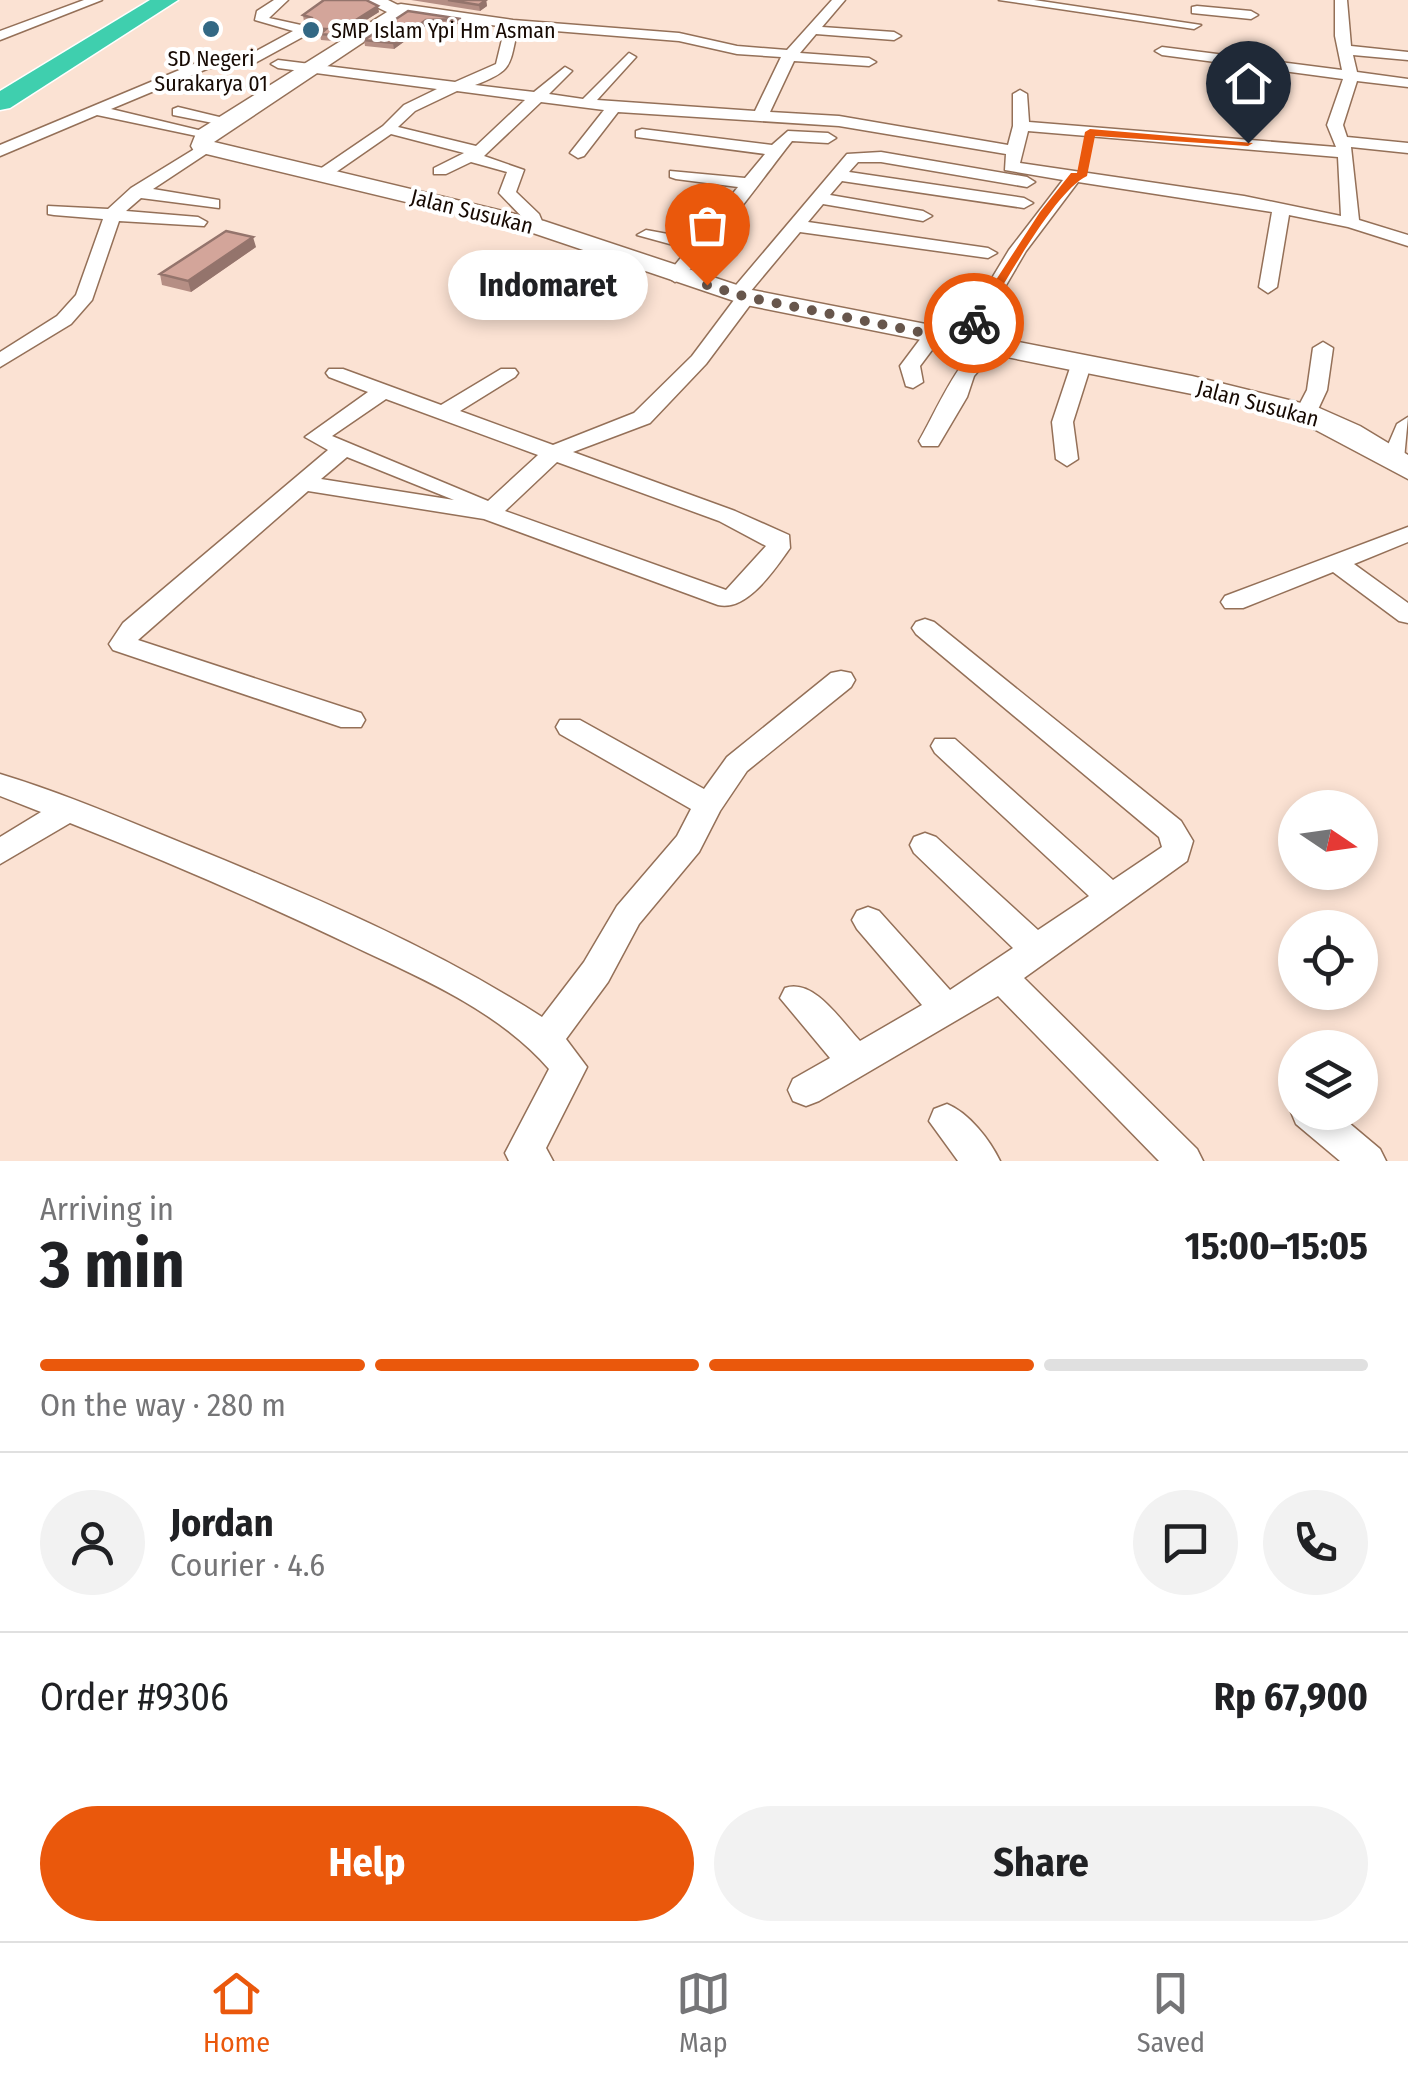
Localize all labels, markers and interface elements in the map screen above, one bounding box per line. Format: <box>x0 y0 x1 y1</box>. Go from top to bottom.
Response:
place label: SMP Islam Ypi Hm Asman <box>331 17 556 44</box>
marker: SD Negeri Surakarya 01 <box>200 18 222 40</box>
marker: SMP Islam Ypi Hm Asman <box>300 19 322 41</box>
pin <box>1206 41 1291 144</box>
place label: SD Negeri Surakarya 01 <box>154 45 268 97</box>
icon: home <box>1221 56 1276 111</box>
street label: Jalan Susukan <box>408 183 536 240</box>
pin <box>665 183 750 286</box>
icon: bag <box>680 198 735 253</box>
callout: Indomaret <box>447 250 647 320</box>
text: Indomaret <box>479 266 617 304</box>
courier <box>924 273 1024 373</box>
icon: bike <box>947 296 1002 351</box>
street label: Jalan Susukan <box>1194 374 1322 433</box>
north arrow <box>1278 790 1378 890</box>
map controls <box>1278 790 1378 1130</box>
button: locate <box>1278 910 1378 1010</box>
button: layers <box>1278 1030 1378 1130</box>
text: Arriving in <box>40 1190 174 1228</box>
text: 15:00–15:05 <box>1185 1223 1368 1269</box>
text: 3 min <box>40 1226 185 1304</box>
text: On the way · 280 m <box>40 1386 286 1424</box>
button: person <box>40 1490 145 1595</box>
button: chat <box>1133 1490 1238 1595</box>
button: phone <box>1263 1490 1368 1595</box>
text: Jordan <box>170 1500 274 1546</box>
text: Courier · 4.6 <box>170 1546 325 1584</box>
text: Order #9306 <box>40 1674 229 1720</box>
text: Rp 67,900 <box>1214 1674 1368 1720</box>
button: Help <box>40 1806 694 1921</box>
button: Share <box>714 1806 1368 1921</box>
tab: Home <box>203 1966 270 2059</box>
tab: Map <box>676 1966 731 2059</box>
tab: Saved <box>1137 1966 1205 2059</box>

